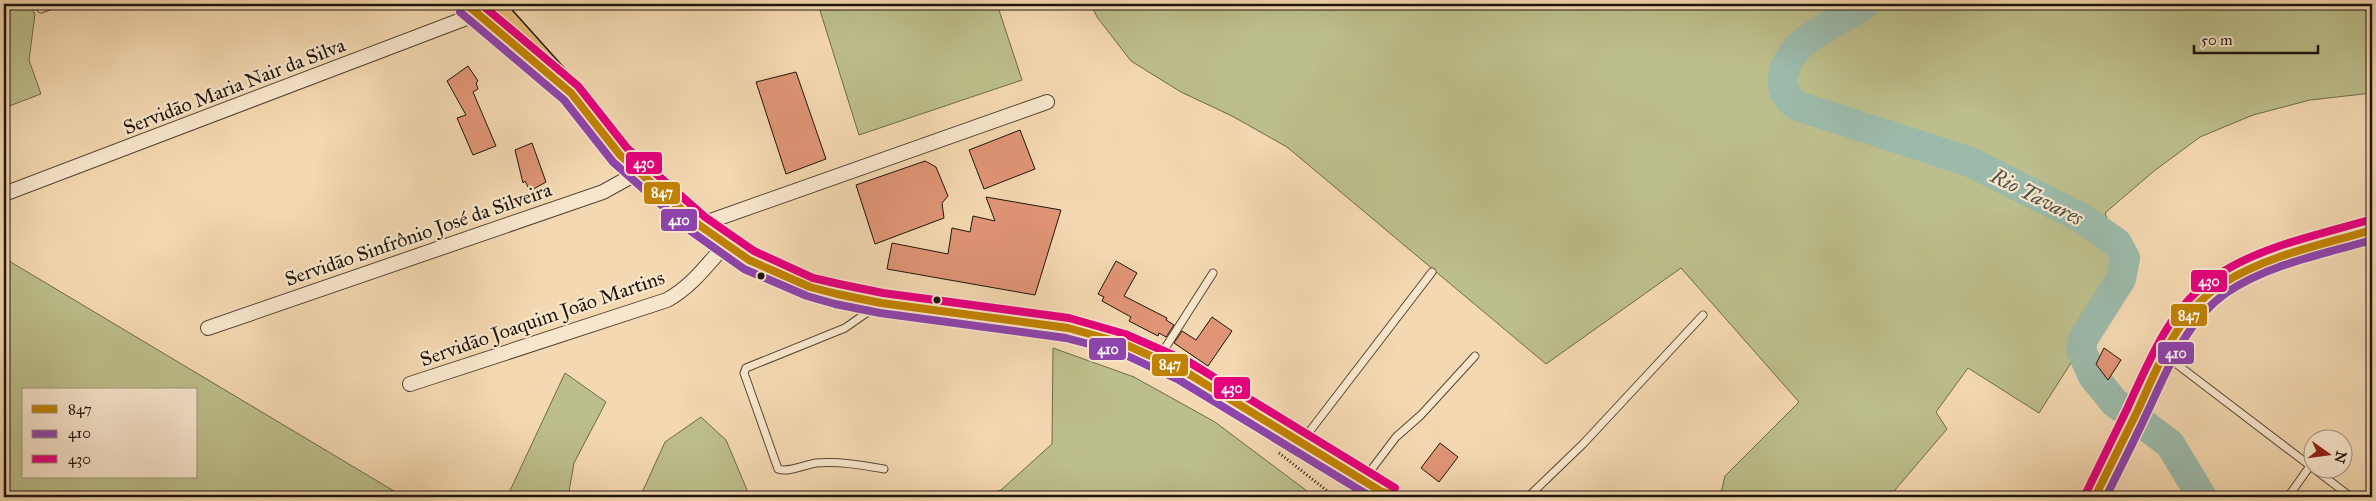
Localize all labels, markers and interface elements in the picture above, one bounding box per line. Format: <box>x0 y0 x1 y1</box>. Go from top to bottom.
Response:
scale bar <box>2194 22 2317 54</box>
text: 50 m <box>2201 31 2233 49</box>
street label: Servidão Maria Nair da Silva <box>120 32 349 139</box>
line badge: 430 <box>625 151 663 175</box>
text: 430 <box>633 155 655 173</box>
water label: Rio Tavares <box>1986 162 2088 232</box>
street label: Servidão Sinfrônio José da Silveira <box>281 177 555 292</box>
line badge: 847 <box>643 181 681 205</box>
text: 847 <box>651 184 674 202</box>
line badge: 410 <box>660 208 698 232</box>
text: 410 <box>668 212 690 230</box>
street label: Servidão Joaquim João Martins <box>417 265 668 372</box>
line badge: 430 <box>2190 269 2228 293</box>
unlabelled marker <box>756 271 766 281</box>
text: 430 <box>2198 273 2220 291</box>
unlabelled marker <box>932 295 942 305</box>
line badge: 847 <box>2170 303 2208 327</box>
text: 847 <box>2178 307 2201 325</box>
line badge: 410 <box>1088 337 1127 361</box>
text: 410 <box>1097 341 1119 359</box>
line badge: 410 <box>2157 341 2195 365</box>
text: 410 <box>2165 345 2187 363</box>
line badge: 847 <box>1151 353 1189 377</box>
text: 847 <box>1159 356 1182 374</box>
line badge: 430 <box>1213 376 1251 400</box>
text: 430 <box>1221 380 1243 398</box>
legend <box>22 388 198 478</box>
text: 847 <box>68 400 92 418</box>
text: 410 <box>68 424 91 442</box>
north arrow <box>2304 428 2354 478</box>
text: N <box>2330 449 2350 465</box>
text: 430 <box>68 450 91 468</box>

